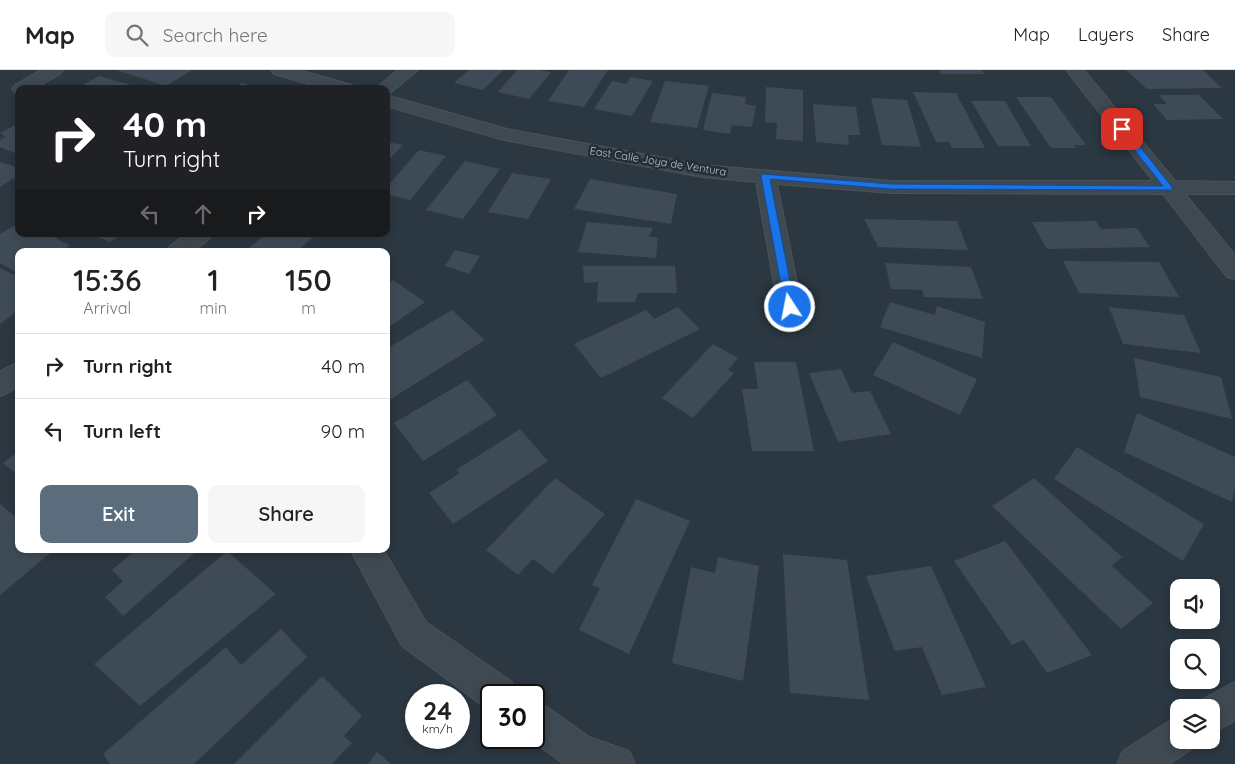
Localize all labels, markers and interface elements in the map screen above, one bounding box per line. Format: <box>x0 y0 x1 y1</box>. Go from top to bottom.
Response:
search box <box>105 12 455 57</box>
text: Map <box>25 20 75 50</box>
icon: search <box>123 21 151 49</box>
text: Search here <box>163 23 268 47</box>
text: Map <box>1013 23 1050 46</box>
text: Layers <box>1078 23 1134 46</box>
text: Share <box>1162 23 1210 46</box>
text: 40 m <box>123 102 207 146</box>
icon: right <box>40 105 105 170</box>
pin <box>1101 108 1143 150</box>
icon: arrive <box>1108 115 1136 143</box>
street label: East Calle Joya de Ventura <box>589 143 727 179</box>
text: Turn right <box>123 145 220 173</box>
icon: left <box>136 200 164 228</box>
icon: ahead <box>189 200 217 228</box>
icon: right <box>242 200 270 228</box>
text: 15:36 <box>73 261 141 299</box>
text: 1 <box>207 261 219 299</box>
text: 150 <box>285 261 332 299</box>
position arrow <box>763 280 815 332</box>
text: Arrival <box>83 298 131 318</box>
text: min <box>200 298 227 318</box>
text: m <box>301 298 316 318</box>
icon: right <box>40 352 68 380</box>
text: Turn right <box>83 354 172 378</box>
text: 40 m <box>321 354 365 378</box>
icon: left <box>40 417 68 445</box>
text: Turn left <box>83 419 161 443</box>
text: 90 m <box>321 419 365 443</box>
button: Exit <box>40 485 198 543</box>
button: Share <box>208 485 365 543</box>
map controls <box>1170 579 1220 749</box>
button: sound <box>1170 579 1220 629</box>
button: search <box>1170 639 1220 689</box>
speed limit sign: 30 <box>480 684 545 749</box>
text: 24 <box>423 695 452 726</box>
button: layers <box>1170 699 1220 749</box>
text: km/h <box>422 721 453 736</box>

